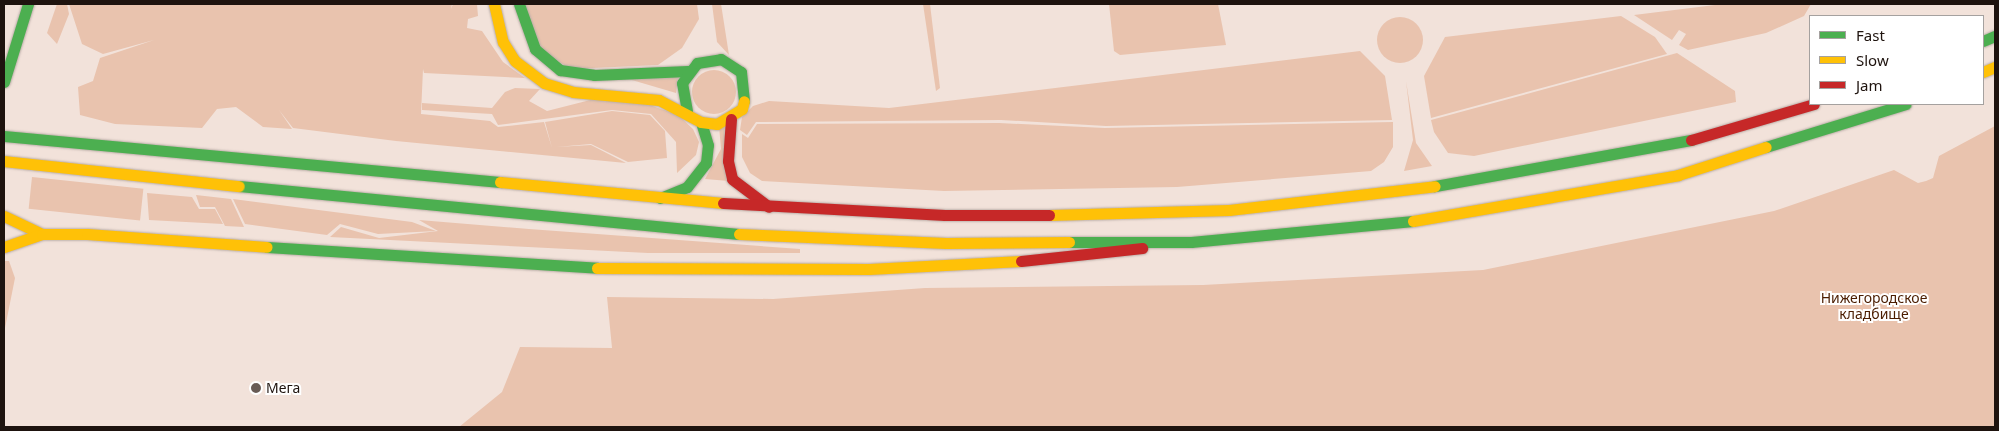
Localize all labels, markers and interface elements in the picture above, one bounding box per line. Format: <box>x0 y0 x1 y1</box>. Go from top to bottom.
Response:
legend <box>1809 15 1984 105</box>
text: Fast <box>1856 25 1885 45</box>
text: Slow <box>1856 50 1889 70</box>
text: Jam <box>1856 75 1883 95</box>
park label: Нижегородское кладбище <box>1821 290 1927 322</box>
place label: Мега <box>266 380 300 396</box>
marker: Мега <box>250 382 262 394</box>

